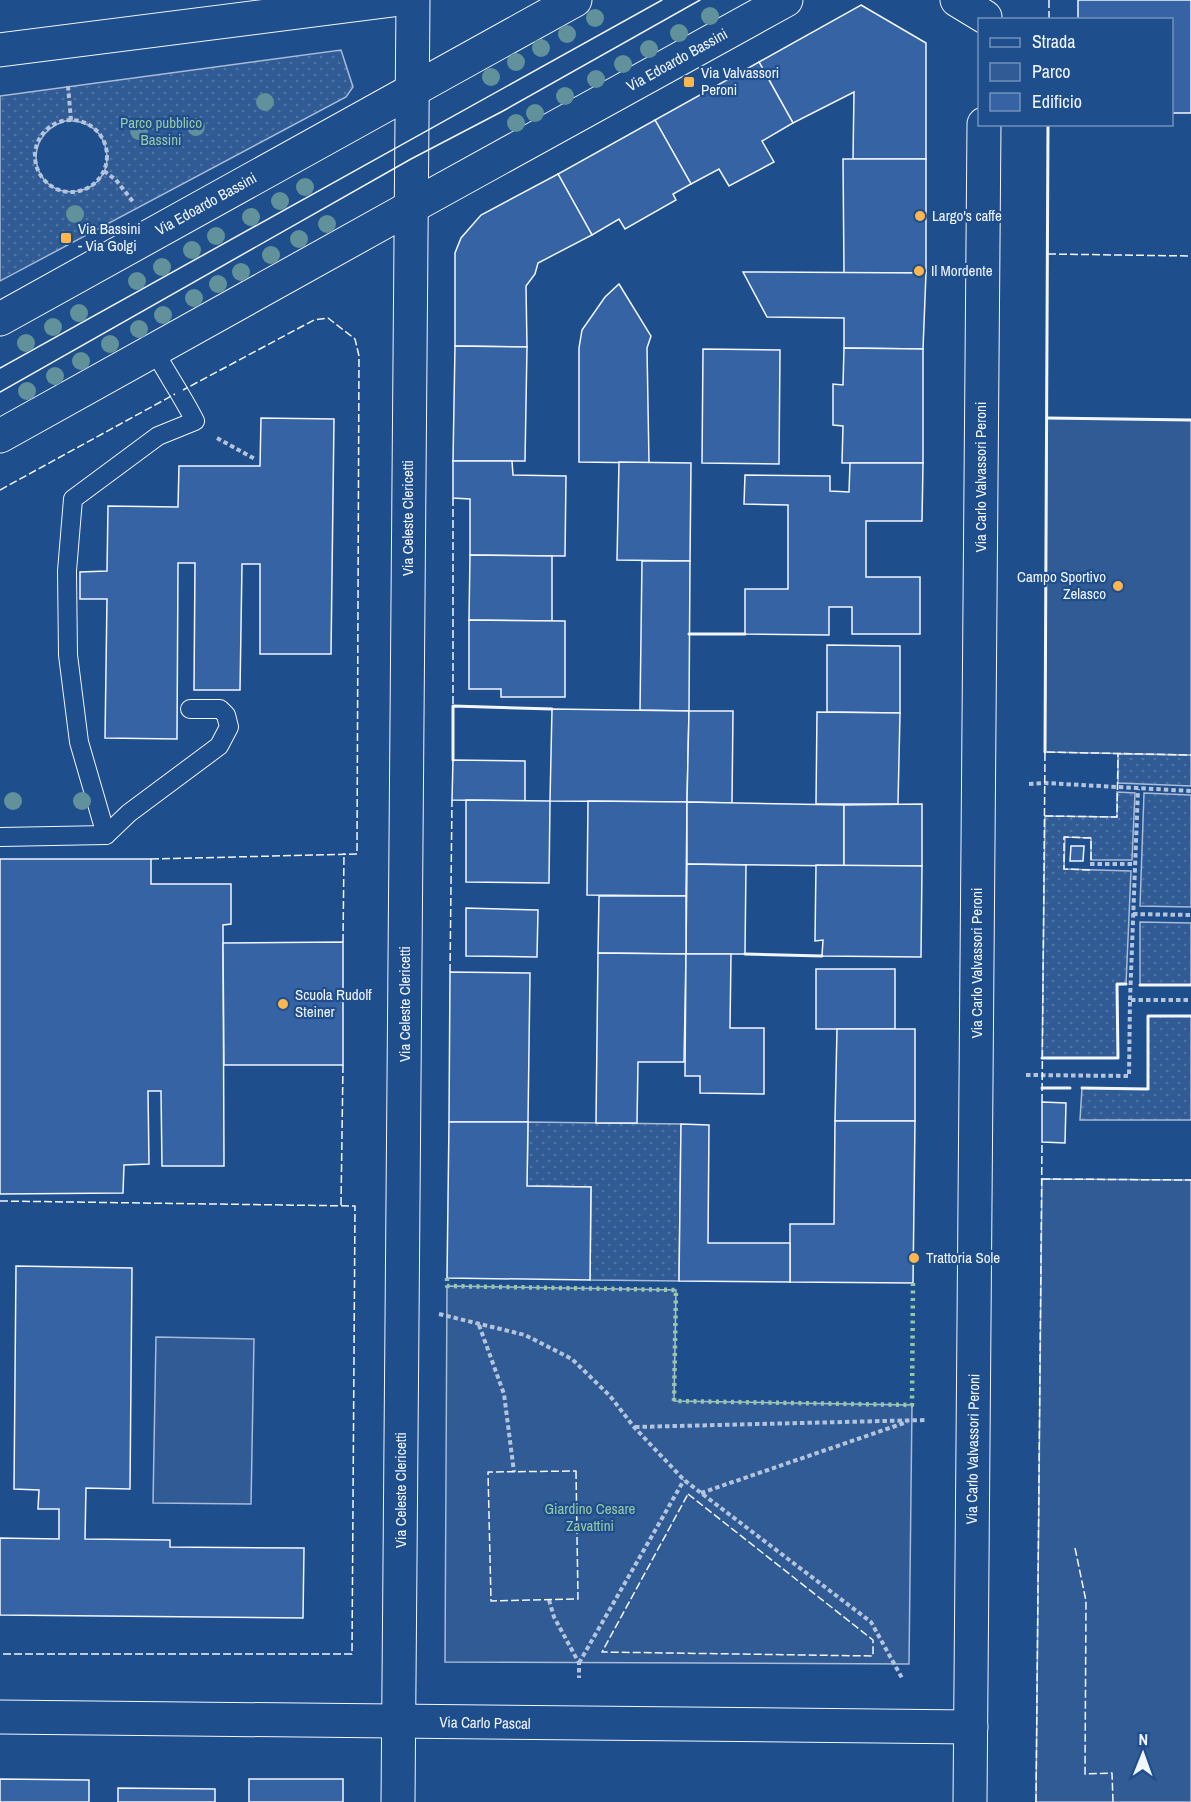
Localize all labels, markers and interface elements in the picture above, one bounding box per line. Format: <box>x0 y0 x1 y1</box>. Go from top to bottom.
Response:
legend <box>978 18 1173 126</box>
street label: Via Edoardo Bassini <box>622 23 731 96</box>
text: Strada <box>1032 29 1076 54</box>
text: Parco <box>1032 59 1071 84</box>
place label: Via Valvassori Peroni <box>701 62 779 100</box>
marker: Via Valvassori Peroni <box>682 75 696 89</box>
text: Edificio <box>1032 89 1082 114</box>
park label: Parco pubblico Bassini <box>120 112 202 150</box>
street label: Via Edoardo Bassini <box>151 167 260 240</box>
place label: Largo's caffe <box>932 205 1002 226</box>
marker: Largo's caffe <box>913 209 927 223</box>
place label: Via Bassini - Via Golgi <box>78 218 141 256</box>
marker: Via Bassini - Via Golgi <box>59 231 73 245</box>
place label: Il Mordente <box>931 260 993 281</box>
marker: Il Mordente <box>912 264 926 278</box>
street label: Via Carlo Valvassori Peroni <box>970 402 991 552</box>
street label: Via Celeste Clericetti <box>397 460 418 576</box>
place label: Campo Sportivo Zelasco <box>1017 566 1106 604</box>
marker: Campo Sportivo Zelasco <box>1111 579 1125 593</box>
street label: Via Carlo Valvassori Peroni <box>966 888 987 1038</box>
street label: Via Celeste Clericetti <box>394 946 415 1062</box>
place label: Scuola Rudolf Steiner <box>295 984 372 1022</box>
marker: Scuola Rudolf Steiner <box>276 997 290 1011</box>
place label: Trattoria Sole <box>926 1247 1000 1268</box>
marker: Trattoria Sole <box>907 1251 921 1265</box>
street label: Via Carlo Valvassori Peroni <box>961 1373 984 1524</box>
street label: Via Celeste Clericetti <box>390 1432 411 1548</box>
park label: Giardino Cesare Zavattini <box>545 1498 636 1536</box>
street label: Via Carlo Pascal <box>439 1711 531 1734</box>
north arrow <box>1113 1724 1173 1784</box>
text: N <box>1138 1728 1148 1750</box>

